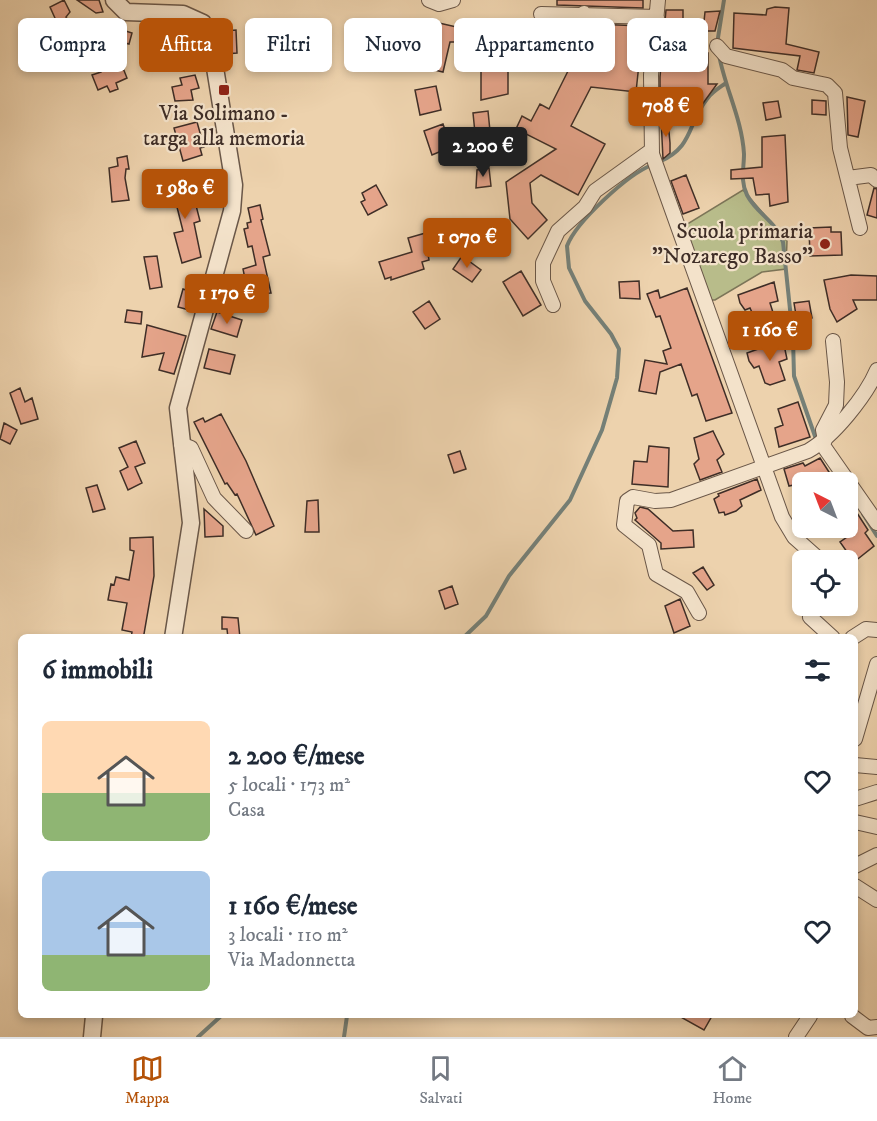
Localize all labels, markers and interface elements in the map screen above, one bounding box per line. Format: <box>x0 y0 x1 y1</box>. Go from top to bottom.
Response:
chip: Compra <box>18 18 127 72</box>
chip: Affitta <box>139 18 233 72</box>
chip: Filtri <box>245 18 332 72</box>
chip: Nuovo <box>344 18 442 72</box>
chip: Appartamento <box>454 18 615 72</box>
chip: Casa <box>627 18 708 72</box>
marker: Via Solimano - targa alla memoria <box>217 83 231 97</box>
pin: 708 € <box>624 87 708 138</box>
text: 708 € <box>642 94 690 119</box>
place label: Via Solimano - targa alla memoria <box>143 100 306 152</box>
pin: 2 200 € <box>428 127 538 178</box>
text: 2 200 € <box>452 134 514 159</box>
pin: 1 980 € <box>130 169 240 220</box>
text: 1 980 € <box>156 176 214 201</box>
pin: 1 070 € <box>412 218 522 269</box>
place label: Scuola primaria "Nozarego Basso" <box>652 218 814 270</box>
text: 1 070 € <box>437 225 497 250</box>
marker: Scuola primaria "Nozarego Basso" <box>818 237 832 251</box>
pin: 1 170 € <box>172 274 282 325</box>
text: 1 170 € <box>199 281 255 306</box>
pin: 1 160 € <box>715 311 825 362</box>
text: 1 160 € <box>742 318 798 343</box>
north arrow <box>792 472 858 538</box>
map controls <box>792 472 858 616</box>
button: locate <box>792 550 858 616</box>
text: 6 immobili <box>42 654 153 687</box>
icon: filters <box>801 654 834 687</box>
text: 2 200 €/mese <box>228 740 365 773</box>
icon: home <box>90 745 162 817</box>
icon: heart <box>801 765 834 798</box>
text: 5 locali · 173 m² <box>228 773 350 798</box>
text: Casa <box>228 798 265 823</box>
text: 1 160 €/mese <box>228 890 358 923</box>
icon: home <box>90 895 162 967</box>
icon: heart <box>801 915 834 948</box>
text: 3 locali · 110 m² <box>228 923 348 948</box>
text: Via Madonnetta <box>228 948 355 973</box>
tab: Mappa <box>125 1052 169 1108</box>
tab: Salvati <box>419 1052 462 1108</box>
tab: Home <box>712 1052 752 1108</box>

